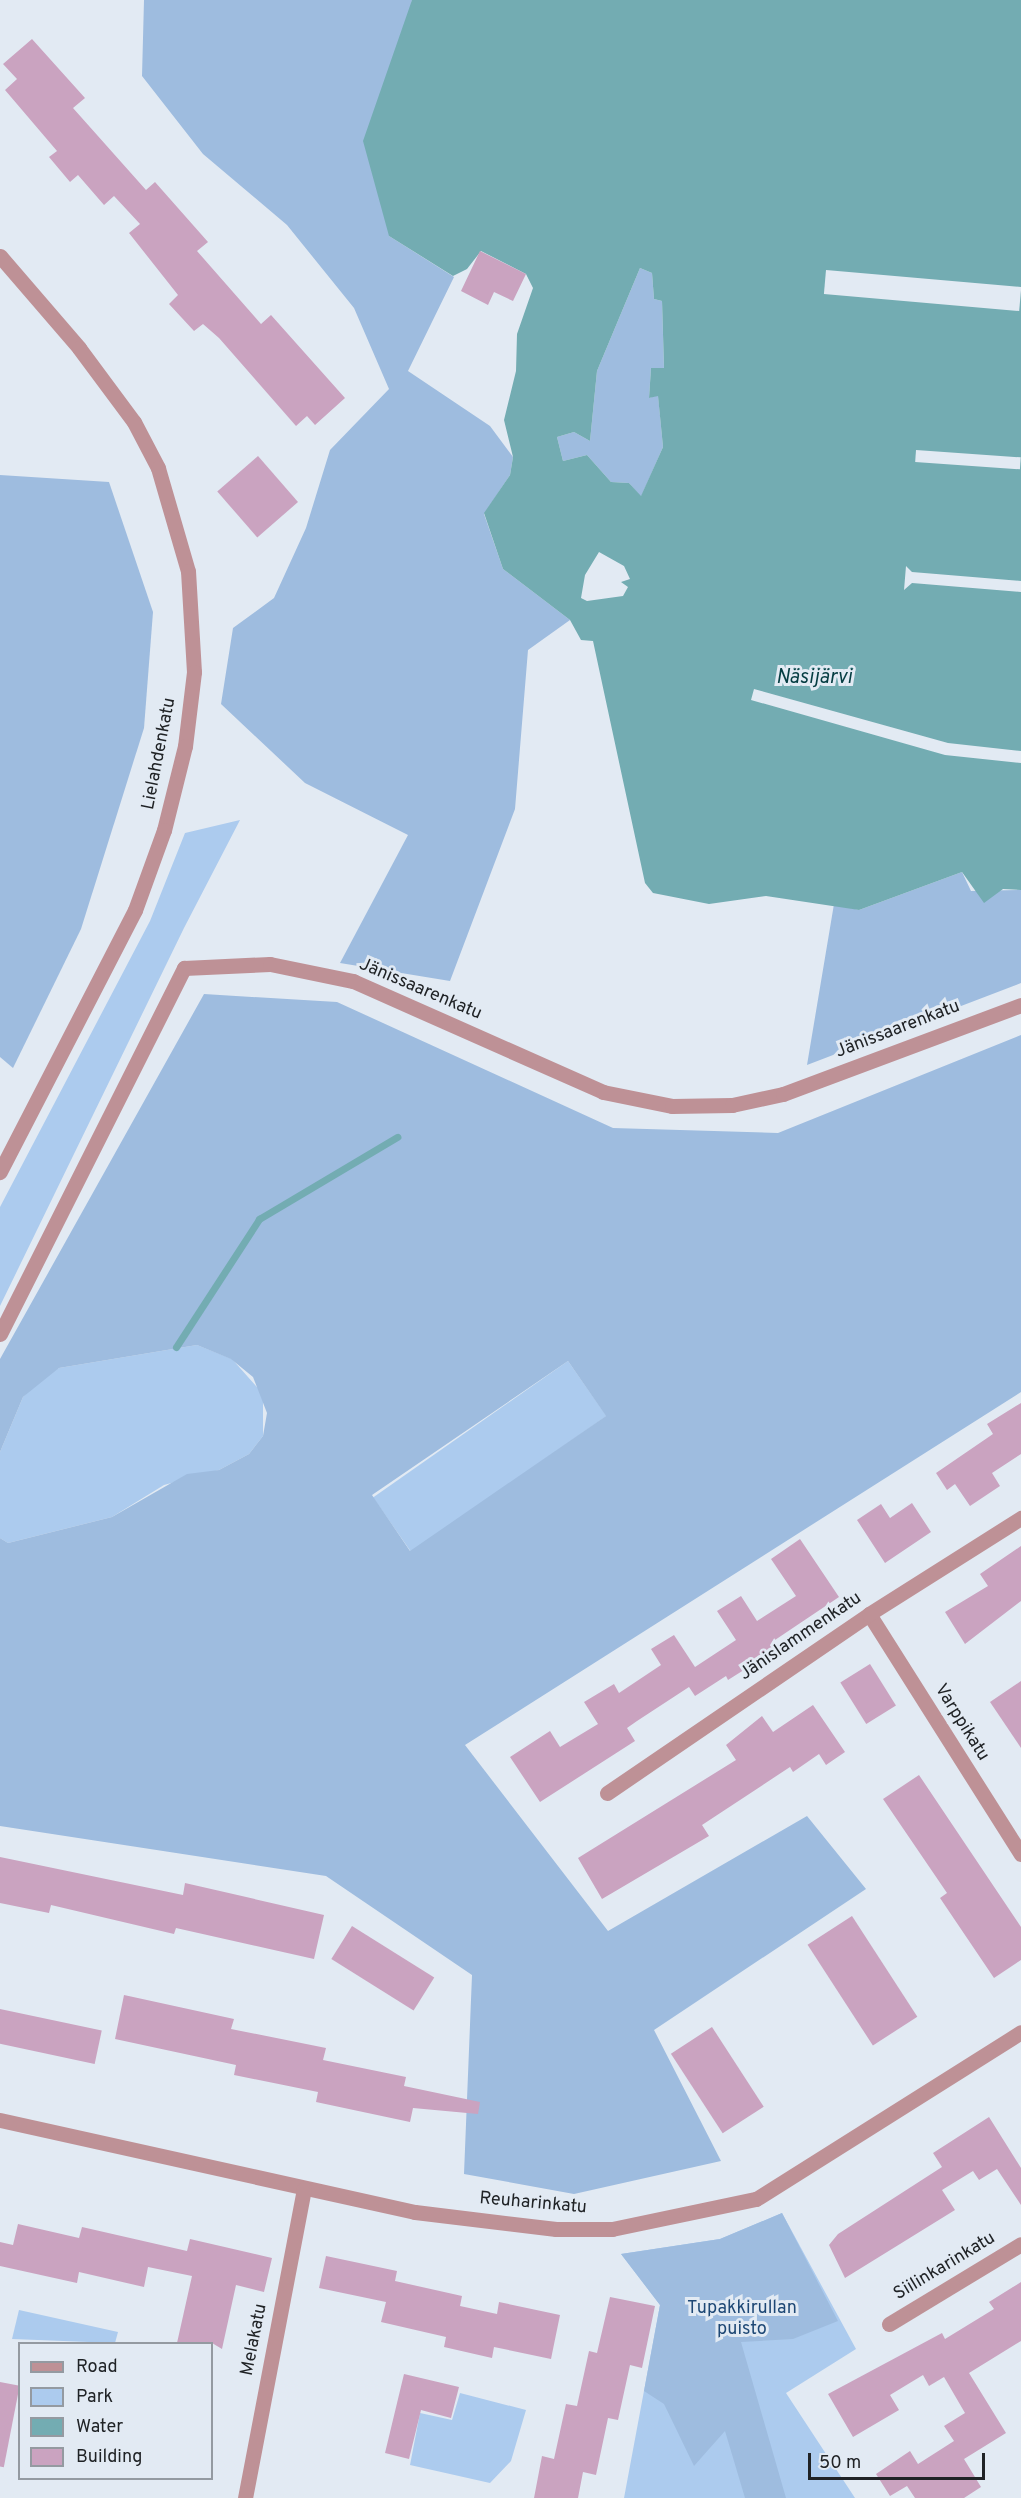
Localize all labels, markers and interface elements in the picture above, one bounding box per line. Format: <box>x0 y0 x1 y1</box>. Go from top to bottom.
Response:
water label: Näsijärvi <box>776 666 852 690</box>
street label: Lielahdenkatu <box>139 696 181 812</box>
street label: Jänissaarenkatu <box>355 954 485 1026</box>
street label: Jänissaarenkatu <box>833 996 963 1064</box>
street label: Jänislammenkatu <box>736 1588 866 1686</box>
street label: Varppikatu <box>929 1681 993 1765</box>
street label: Reuharinkatu <box>478 2189 588 2219</box>
street label: Siilinkarinkatu <box>890 2228 1000 2306</box>
park label: Tupakkirullan puisto <box>687 2299 797 2342</box>
street label: Melakatu <box>237 2302 273 2378</box>
legend <box>18 2342 213 2480</box>
text: Road <box>76 2356 118 2379</box>
text: Park <box>76 2386 113 2409</box>
text: Water <box>76 2416 123 2439</box>
scale bar <box>811 2441 988 2479</box>
text: Building <box>76 2446 142 2469</box>
text: 50 m <box>819 2452 861 2475</box>

